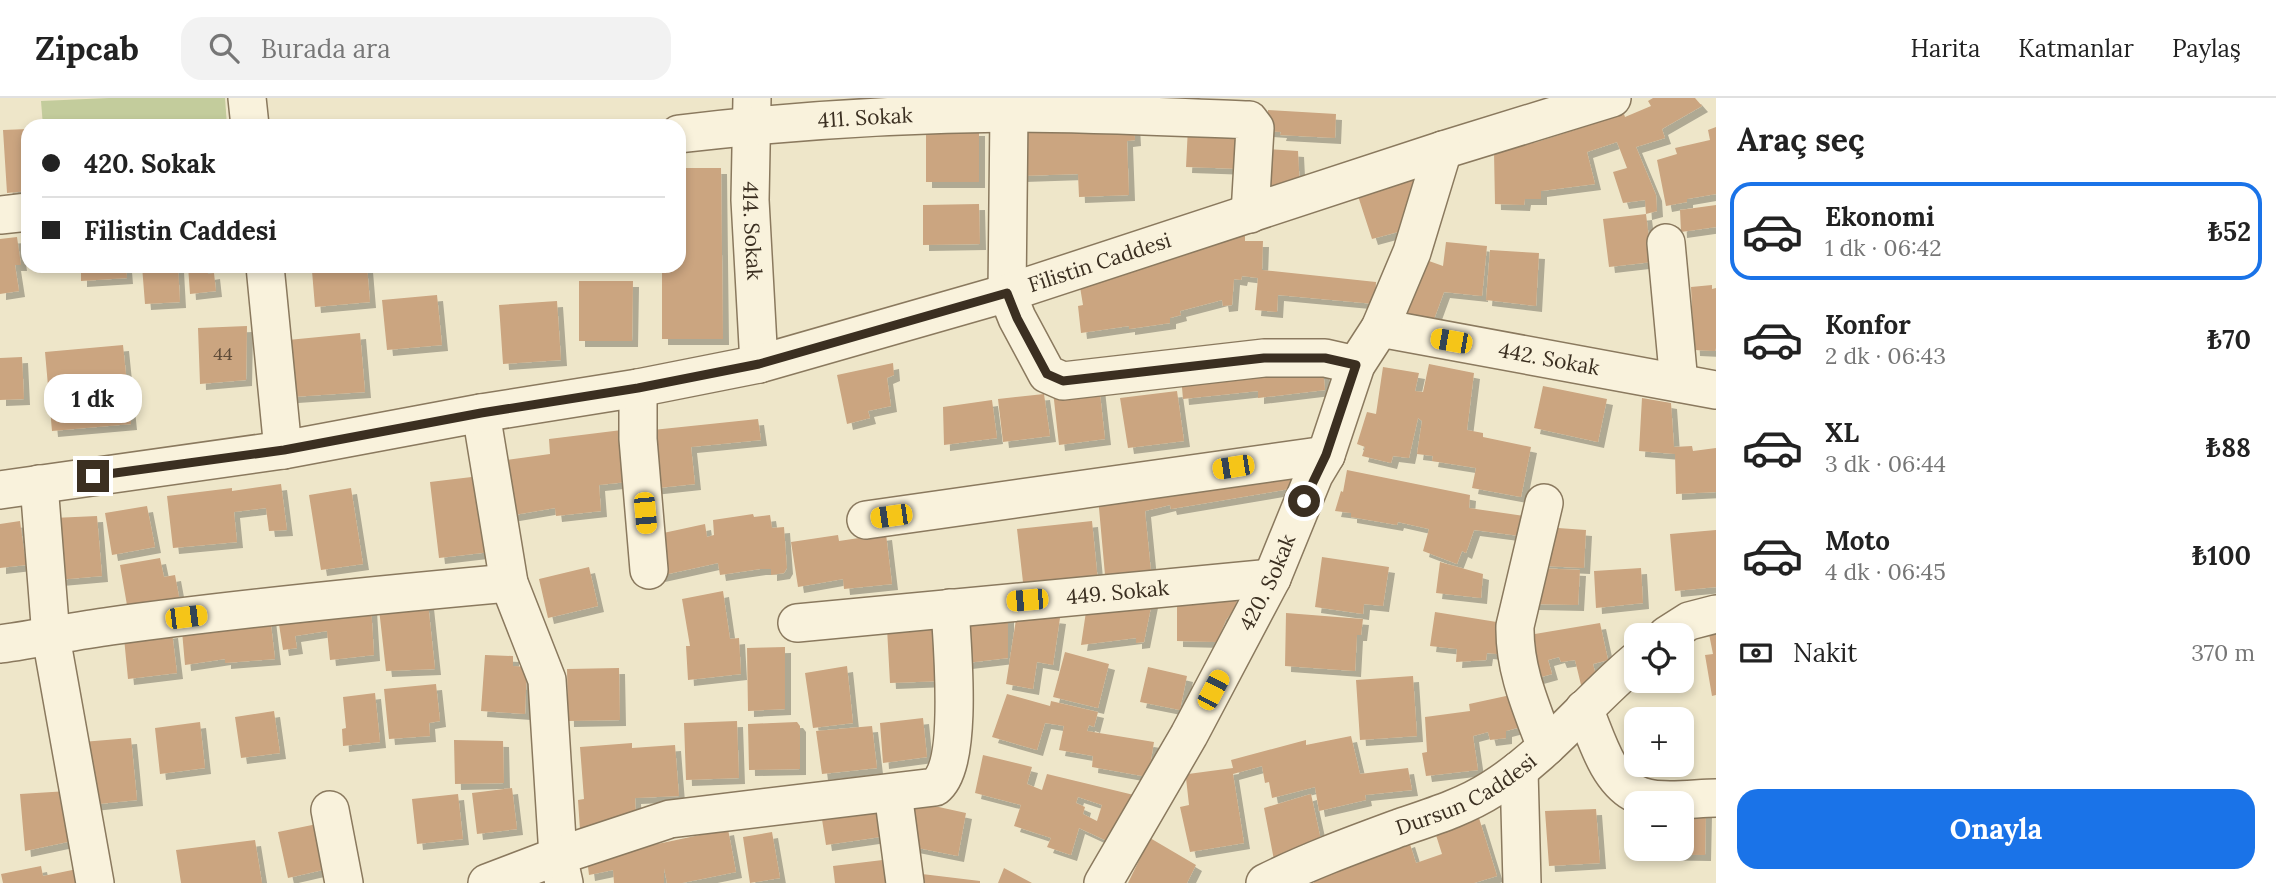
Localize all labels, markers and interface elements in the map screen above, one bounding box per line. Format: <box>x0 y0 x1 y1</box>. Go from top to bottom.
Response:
search box <box>181 17 671 80</box>
text: Zipcab <box>35 27 139 69</box>
icon: search <box>205 29 243 67</box>
text: Burada ara <box>261 32 391 65</box>
text: Harita <box>1911 33 1980 64</box>
text: Katmanlar <box>2018 33 2134 64</box>
text: Paylaş <box>2172 33 2241 64</box>
street label: 411. Sokak <box>817 101 914 134</box>
text: Araç seç <box>1737 119 1865 160</box>
text: 420. Sokak <box>84 147 216 180</box>
street label: 414. Sokak <box>737 181 768 282</box>
icon: car <box>1741 200 1804 263</box>
text: Ekonomi <box>1825 200 1934 233</box>
text: Filistin Caddesi <box>84 214 277 247</box>
text: ₺52 <box>2208 215 2251 248</box>
street label: Filistin Caddesi <box>1025 226 1174 298</box>
text: 1 dk · 06:42 <box>1825 233 1942 262</box>
icon: car <box>1741 308 1804 371</box>
text: Konfor <box>1825 308 1911 341</box>
text: ₺70 <box>2207 323 2251 356</box>
car <box>1429 327 1474 355</box>
street label: 442. Sokak <box>1496 336 1603 381</box>
text: 2 dk · 06:43 <box>1825 341 1946 370</box>
house number: 44 <box>213 342 233 365</box>
callout: 1 dk <box>44 374 142 424</box>
text: 1 dk <box>72 384 114 413</box>
icon: car <box>1741 416 1804 479</box>
text: XL <box>1825 416 1859 449</box>
text: ₺88 <box>2206 431 2251 464</box>
text: 3 dk · 06:44 <box>1825 449 1946 478</box>
car <box>1211 453 1256 481</box>
route end <box>77 460 109 492</box>
route start <box>1288 485 1320 517</box>
car <box>633 491 658 535</box>
car <box>869 503 914 529</box>
icon: car <box>1741 524 1804 587</box>
text: Moto <box>1825 524 1890 557</box>
street label: 420. Sokak <box>1233 529 1302 635</box>
text: ₺100 <box>2192 539 2251 572</box>
text: 4 dk · 06:45 <box>1825 557 1946 586</box>
street label: 449. Sokak <box>1065 574 1171 610</box>
car <box>1006 588 1049 612</box>
car <box>164 604 209 630</box>
map controls <box>1624 623 1694 861</box>
button: locate <box>1624 623 1694 693</box>
icon: cash <box>1737 634 1775 672</box>
text: Nakit <box>1793 636 1857 669</box>
text: 370 m <box>2191 638 2255 667</box>
car <box>1194 667 1233 713</box>
button: + <box>1624 707 1694 777</box>
street label: Dursun Caddesi <box>1392 747 1542 841</box>
button: Onayla <box>1737 789 2255 869</box>
button: − <box>1624 791 1694 861</box>

